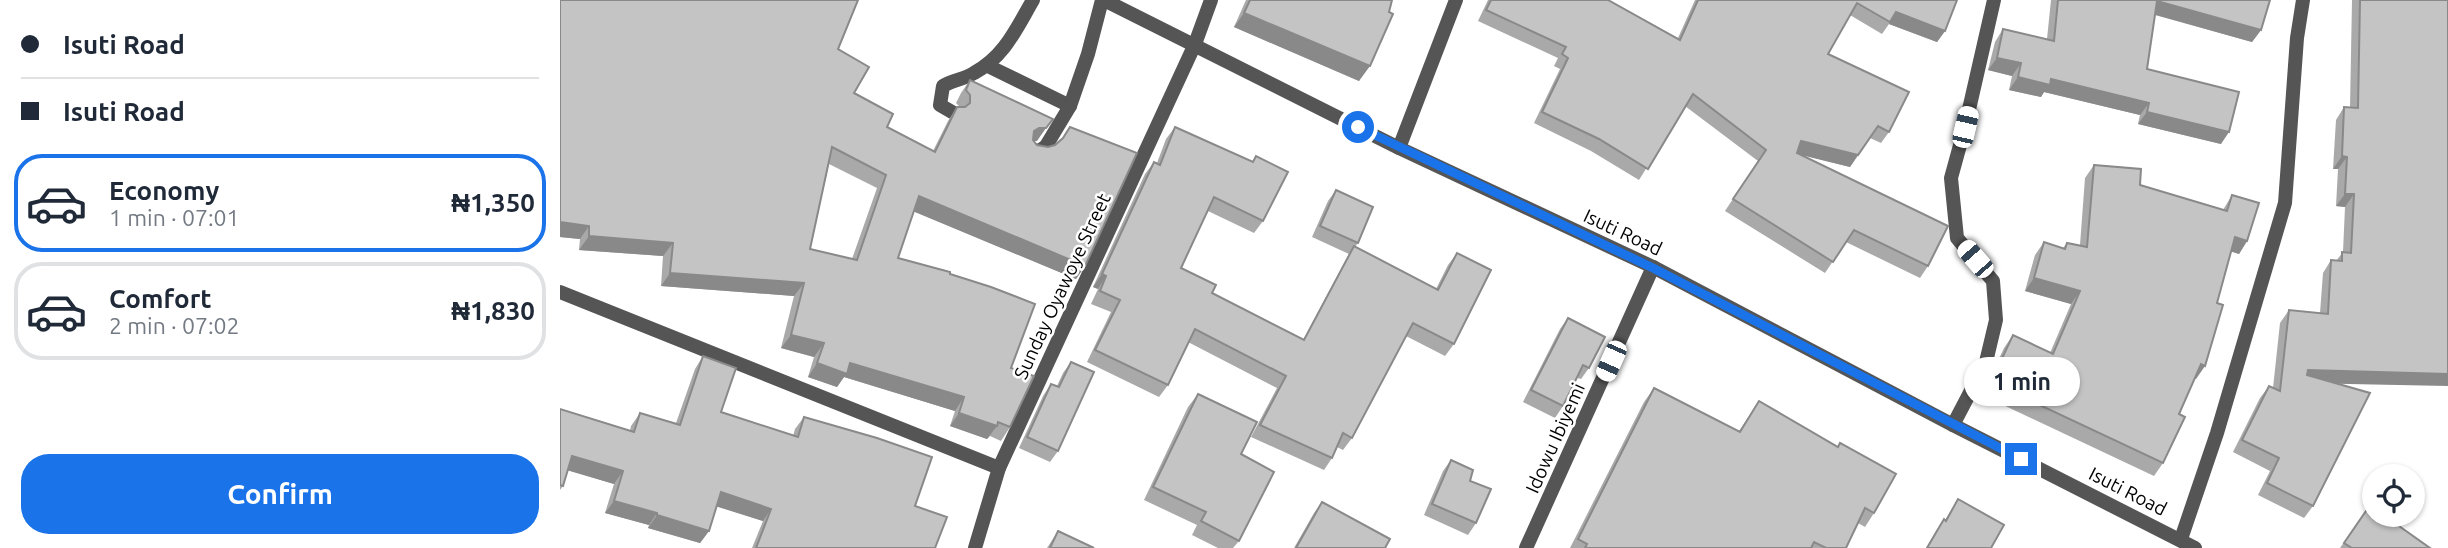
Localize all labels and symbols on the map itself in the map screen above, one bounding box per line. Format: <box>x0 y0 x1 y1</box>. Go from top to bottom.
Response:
car <box>1951 104 1980 150</box>
route start <box>1342 111 1374 143</box>
street label: Sunday Oyawoye Street <box>1009 189 1115 382</box>
street label: Isuti Road <box>1580 204 1666 260</box>
car <box>1954 236 1997 282</box>
car <box>1593 338 1630 384</box>
callout: 1 min <box>1963 358 2079 406</box>
street label: Idowu Ibiyemi <box>1521 380 1589 496</box>
route end <box>2005 443 2037 475</box>
street label: Isuti Road <box>2085 462 2171 520</box>

